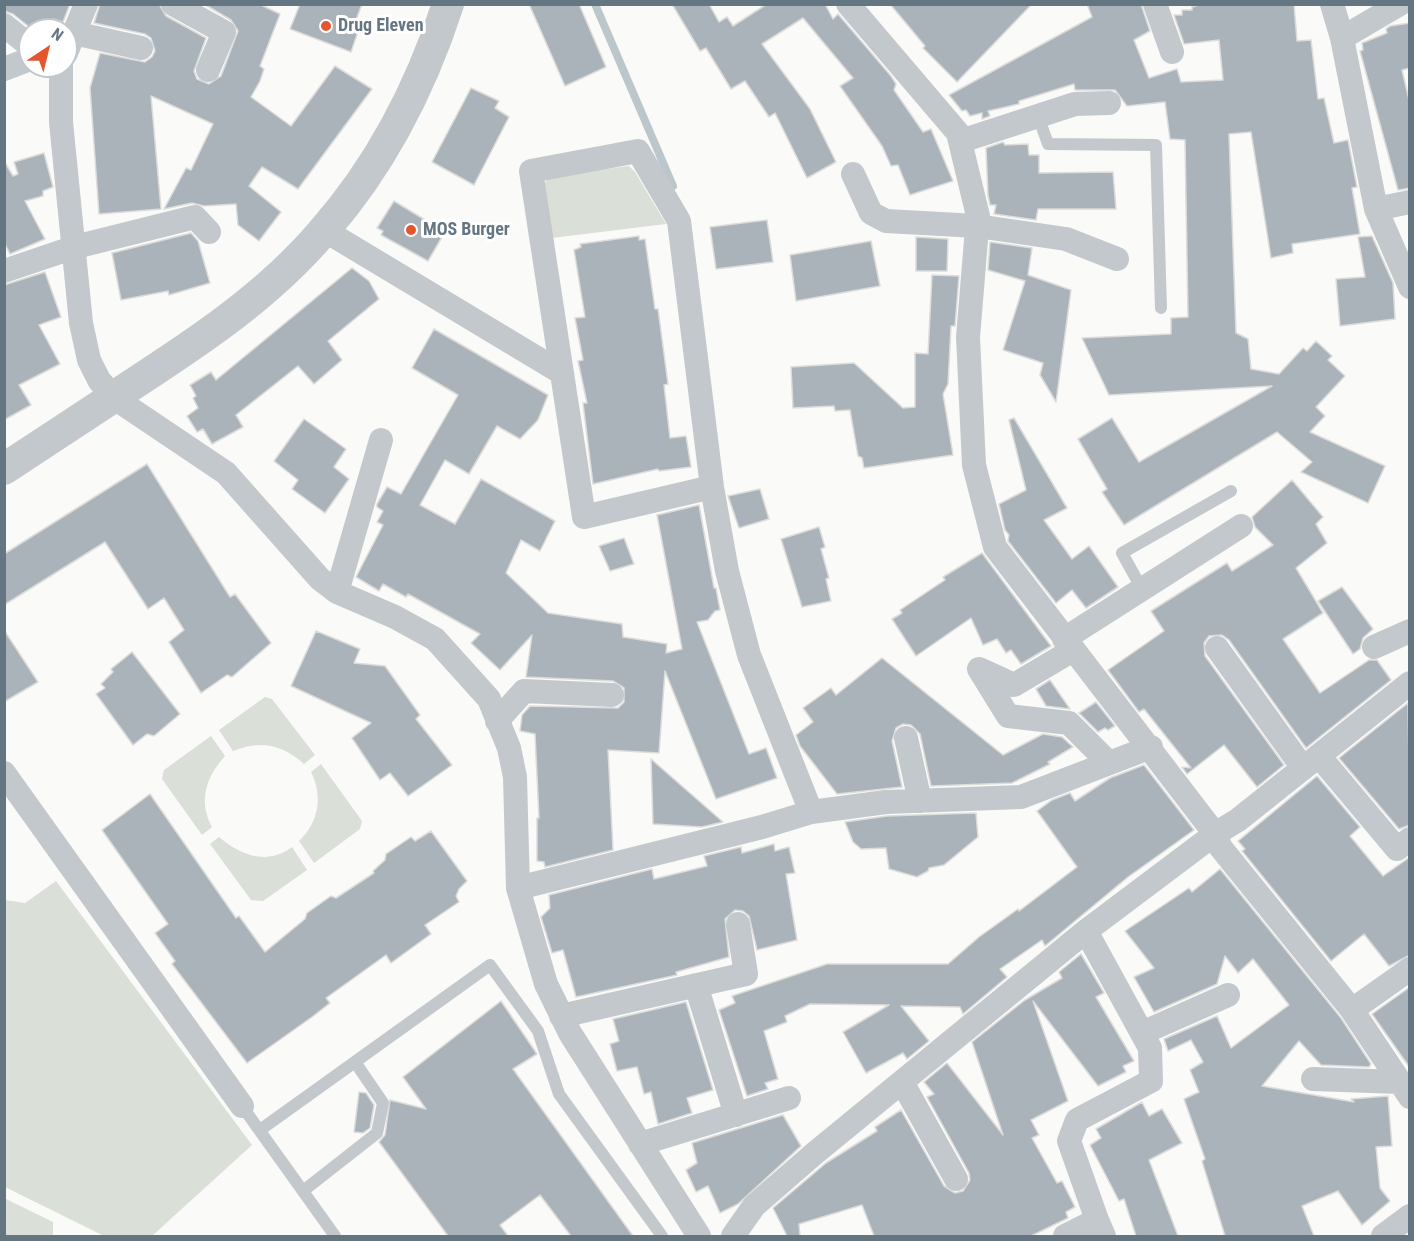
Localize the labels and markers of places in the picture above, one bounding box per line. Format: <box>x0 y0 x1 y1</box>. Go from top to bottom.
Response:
place label: Drug Eleven <box>338 15 423 37</box>
marker: Drug Eleven <box>319 19 333 33</box>
place label: MOS Burger <box>423 219 510 241</box>
marker: MOS Burger <box>404 223 418 237</box>

